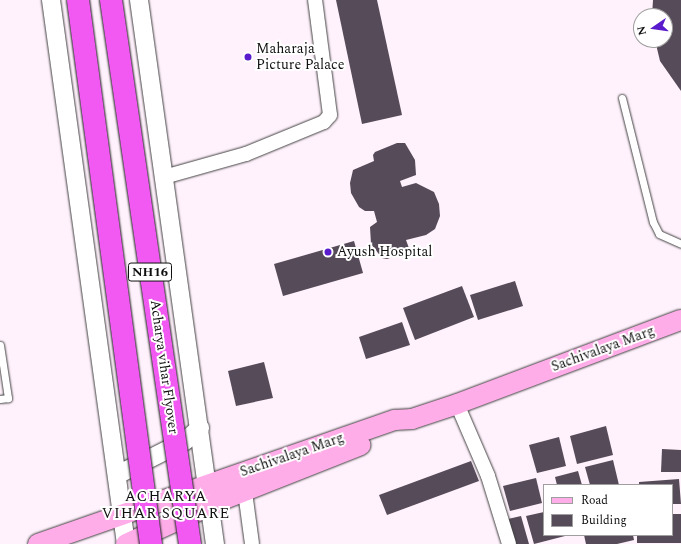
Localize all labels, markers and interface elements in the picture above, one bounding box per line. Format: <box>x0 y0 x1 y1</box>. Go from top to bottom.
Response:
north arrow <box>633 8 673 48</box>
text: N <box>633 24 651 37</box>
place label: Maharaja Picture Palace <box>256 41 345 74</box>
marker: Maharaja Picture Palace <box>243 52 253 62</box>
place label: Ayush Hospital <box>337 244 432 260</box>
marker: Ayush Hospital <box>322 246 334 258</box>
road number: NH16 <box>127 261 173 283</box>
street label: Acharya vihar Flyover <box>146 299 182 435</box>
street label: Sachivalaya Marg <box>549 323 657 375</box>
street label: Sachivalaya Marg <box>238 429 346 481</box>
legend <box>543 484 673 536</box>
district label: ACHARYA VIHAR SQUARE <box>102 487 230 522</box>
text: Road <box>581 491 608 510</box>
text: Building <box>581 511 627 530</box>

